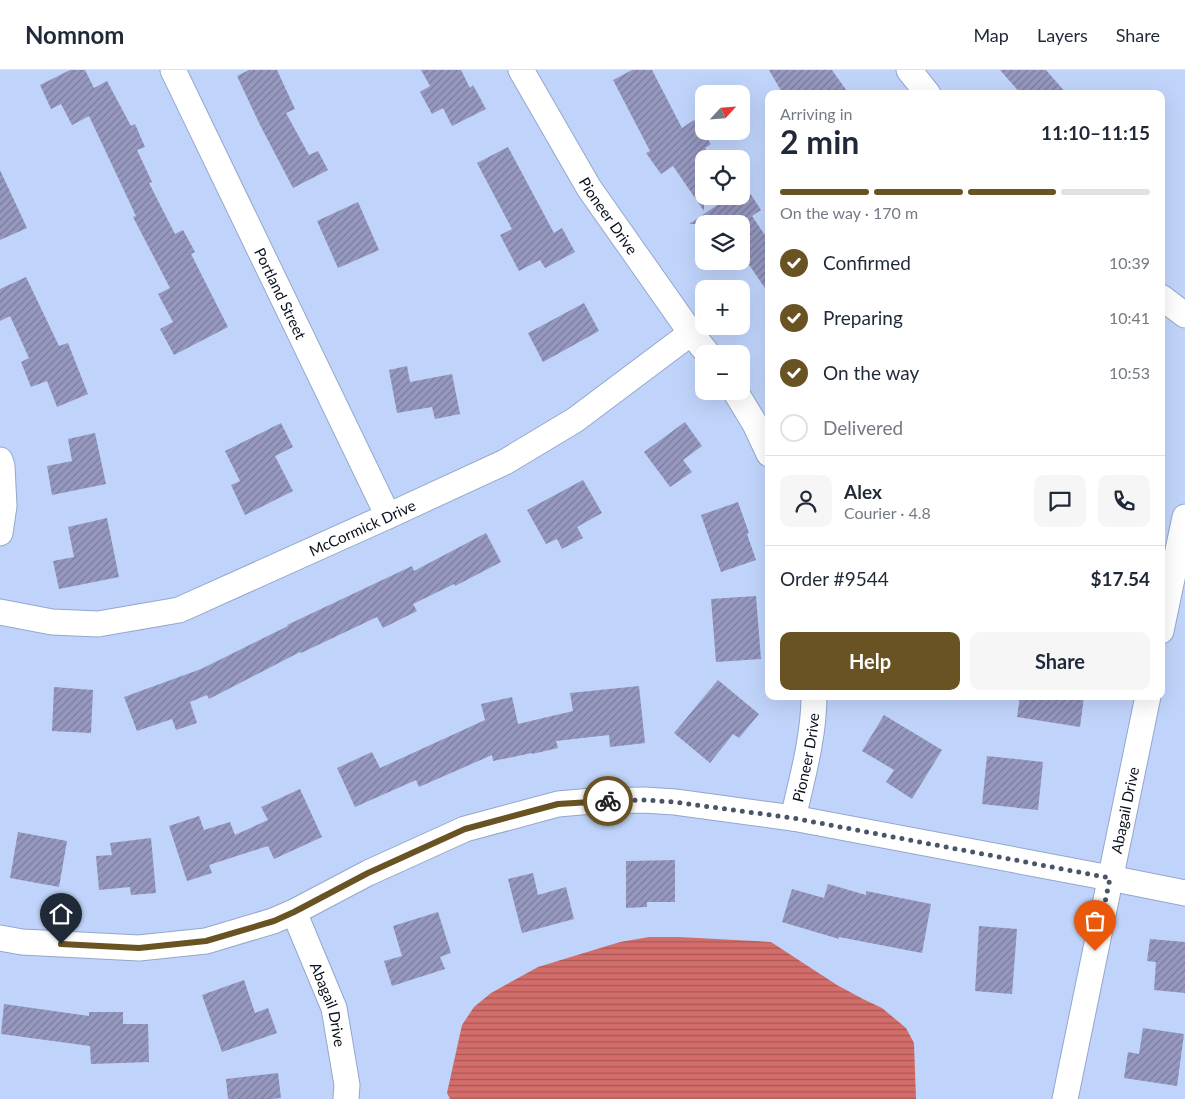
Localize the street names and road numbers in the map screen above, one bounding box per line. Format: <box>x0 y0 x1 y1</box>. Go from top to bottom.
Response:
street label: Pioneer Drive <box>576 174 642 258</box>
street label: Portland Street <box>251 245 311 343</box>
street label: McCormick Drive <box>306 496 418 559</box>
street label: Pioneer Drive <box>788 712 822 804</box>
street label: Abagail Drive <box>1107 765 1142 855</box>
street label: Abagail Drive <box>307 959 349 1048</box>

